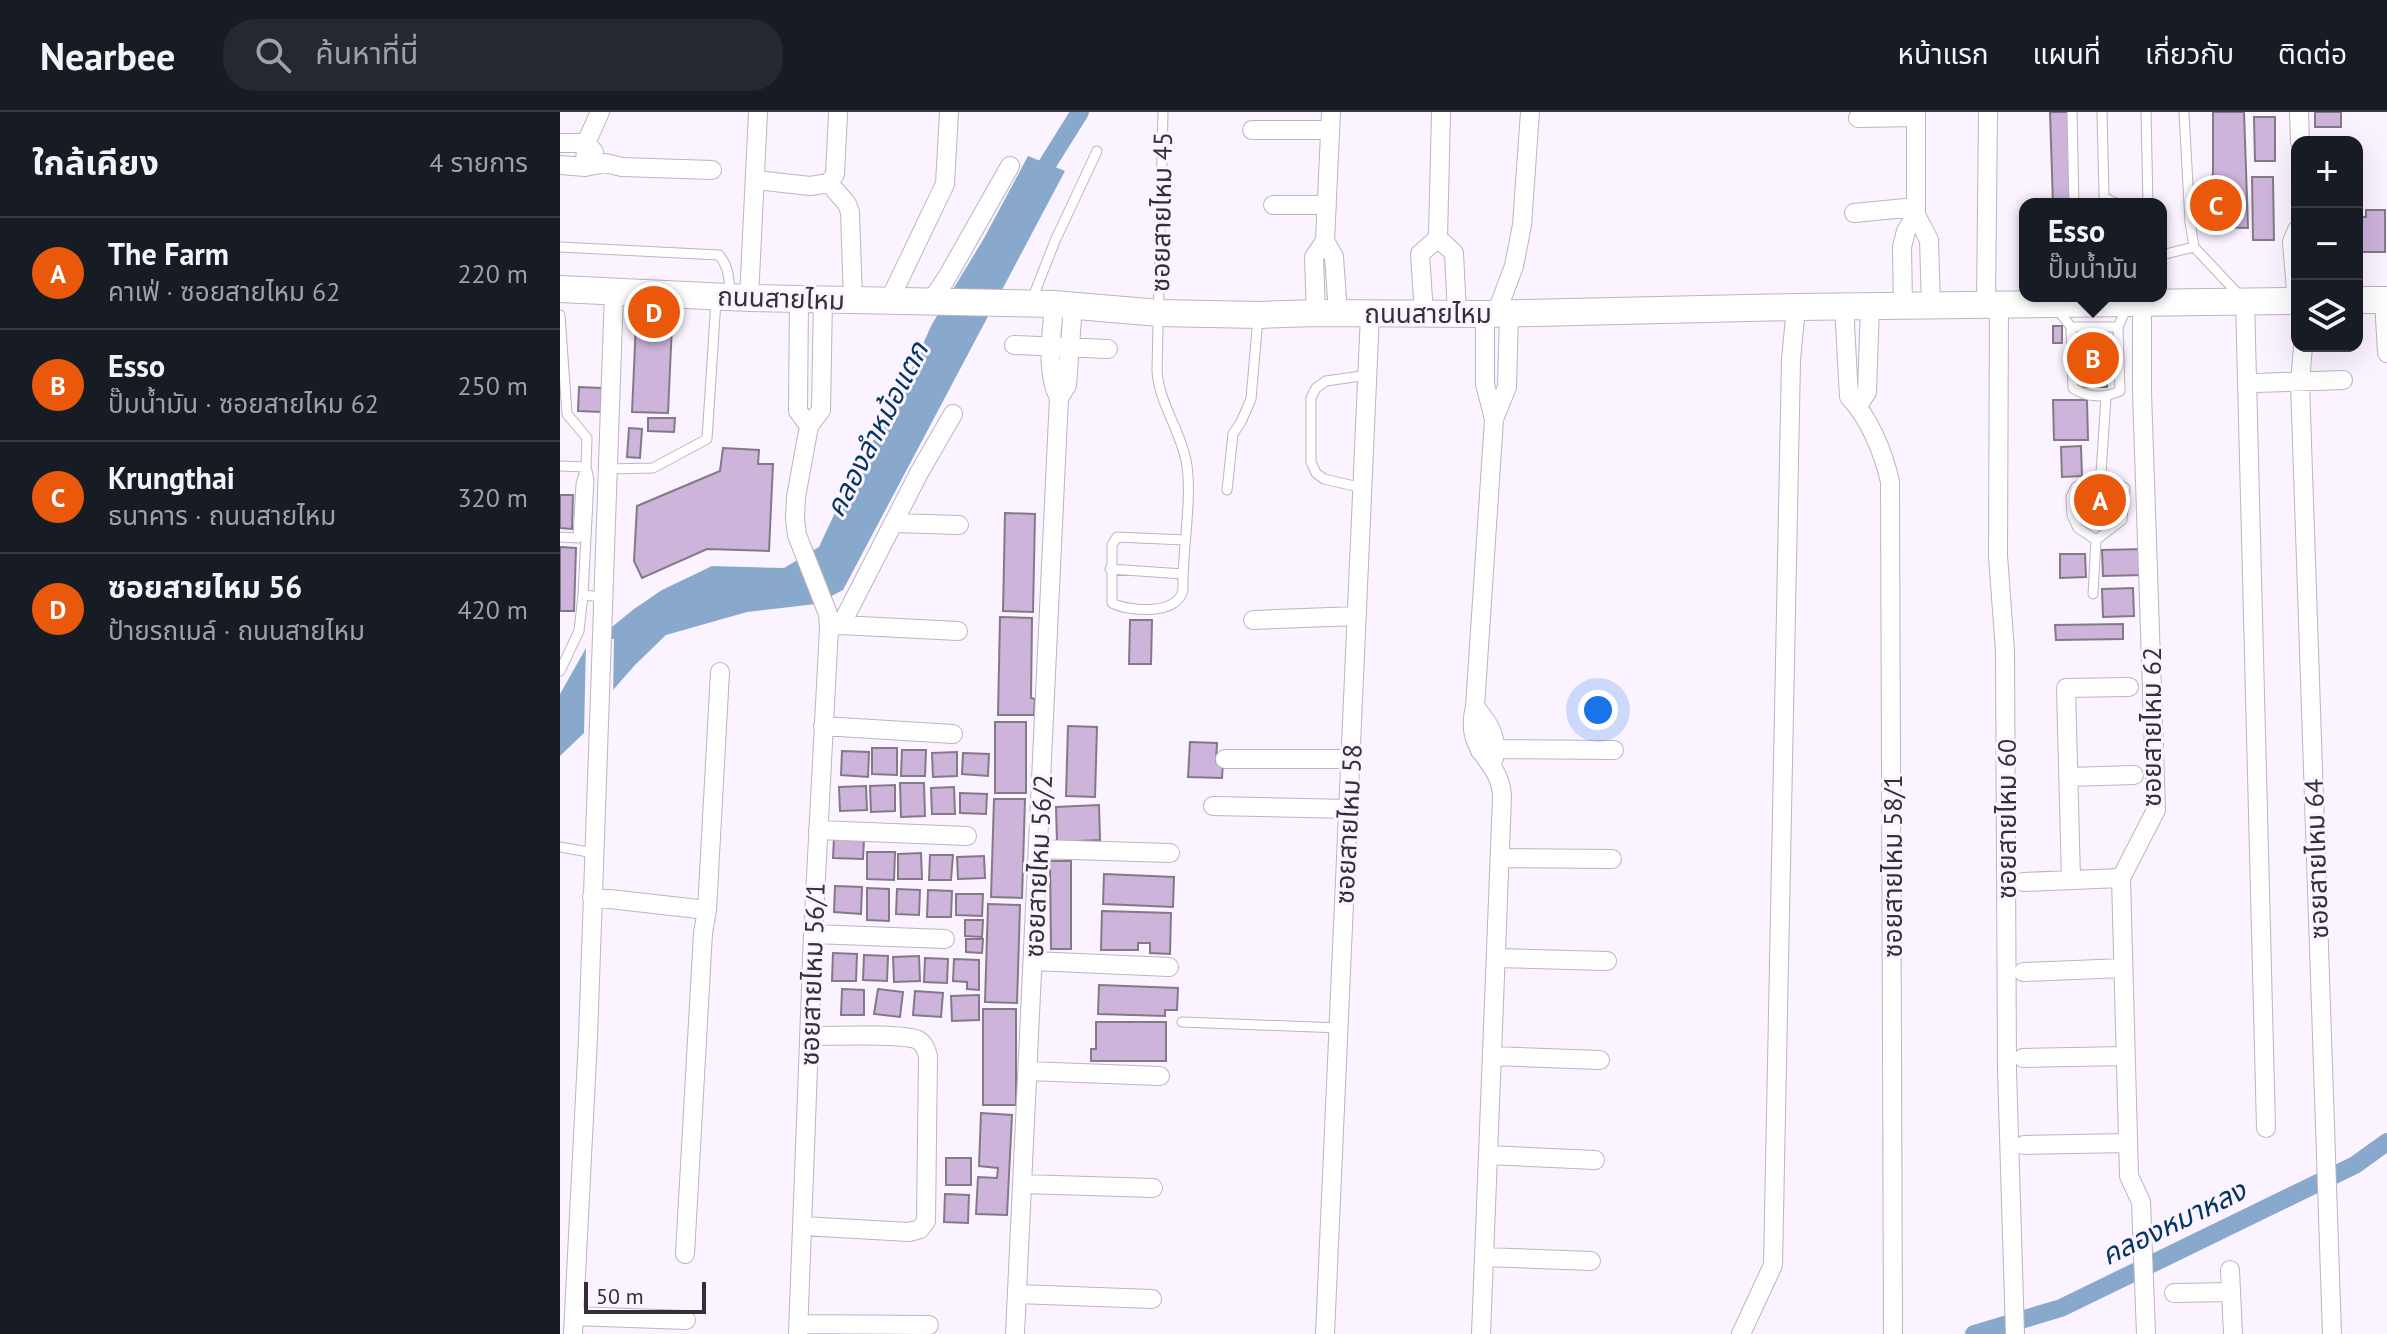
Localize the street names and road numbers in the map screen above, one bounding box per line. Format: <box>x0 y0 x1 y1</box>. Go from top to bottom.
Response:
street label: ซอยสายไหม 45 <box>1143 132 1179 292</box>
street label: ถนนสายไหม <box>717 279 845 317</box>
street label: ถนนสายไหม <box>1364 297 1492 330</box>
street label: ซอยสายไหม 62 <box>2135 647 2168 807</box>
street label: ซอยสายไหม 60 <box>1990 739 2023 899</box>
street label: ซอยสายไหม 58 <box>1327 743 1369 905</box>
street label: ซอยสายไหม 56/2 <box>1017 774 1059 958</box>
street label: ซอยสายไหม 58/1 <box>1876 774 1909 958</box>
street label: ซอยสายไหม 64 <box>2297 778 2335 940</box>
street label: ซอยสายไหม 56/1 <box>792 882 832 1066</box>

